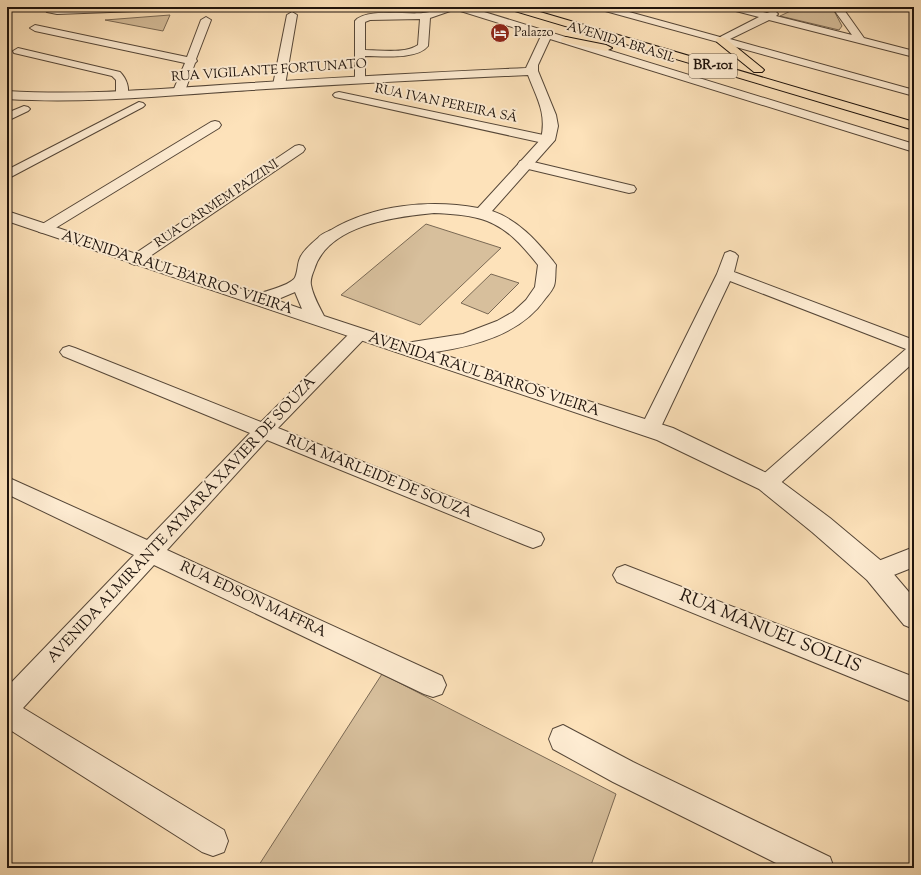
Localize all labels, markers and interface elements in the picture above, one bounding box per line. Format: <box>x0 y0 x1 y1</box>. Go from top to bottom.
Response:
street label: AVENIDA BRASIL <box>565 18 678 68</box>
hotel icon: Palazzo <box>489 22 511 44</box>
place label: Palazzo <box>514 24 554 42</box>
road number: BR-101 <box>689 54 737 78</box>
street label: RUA VIGILANTE FORTUNATO <box>171 55 367 87</box>
street label: RUA IVAN PEREIRA SÃ <box>373 79 520 128</box>
street label: RUA CARMEM PAZZINI <box>151 155 283 252</box>
street label: AVENIDA RAUL BARROS VIEIRA <box>59 226 295 320</box>
street label: AVENIDA RAUL BARROS VIEIRA <box>366 328 602 422</box>
street label: AVENIDA ALMIRANTE AYMARÁ XAVIER DE SOUZA <box>42 371 321 668</box>
street label: RUA MARLEIDE DE SOUZA <box>283 430 475 524</box>
street label: RUA EDSON MAFFRA <box>176 557 330 643</box>
street label: RUA MANUEL SOLLIS <box>675 584 865 680</box>

